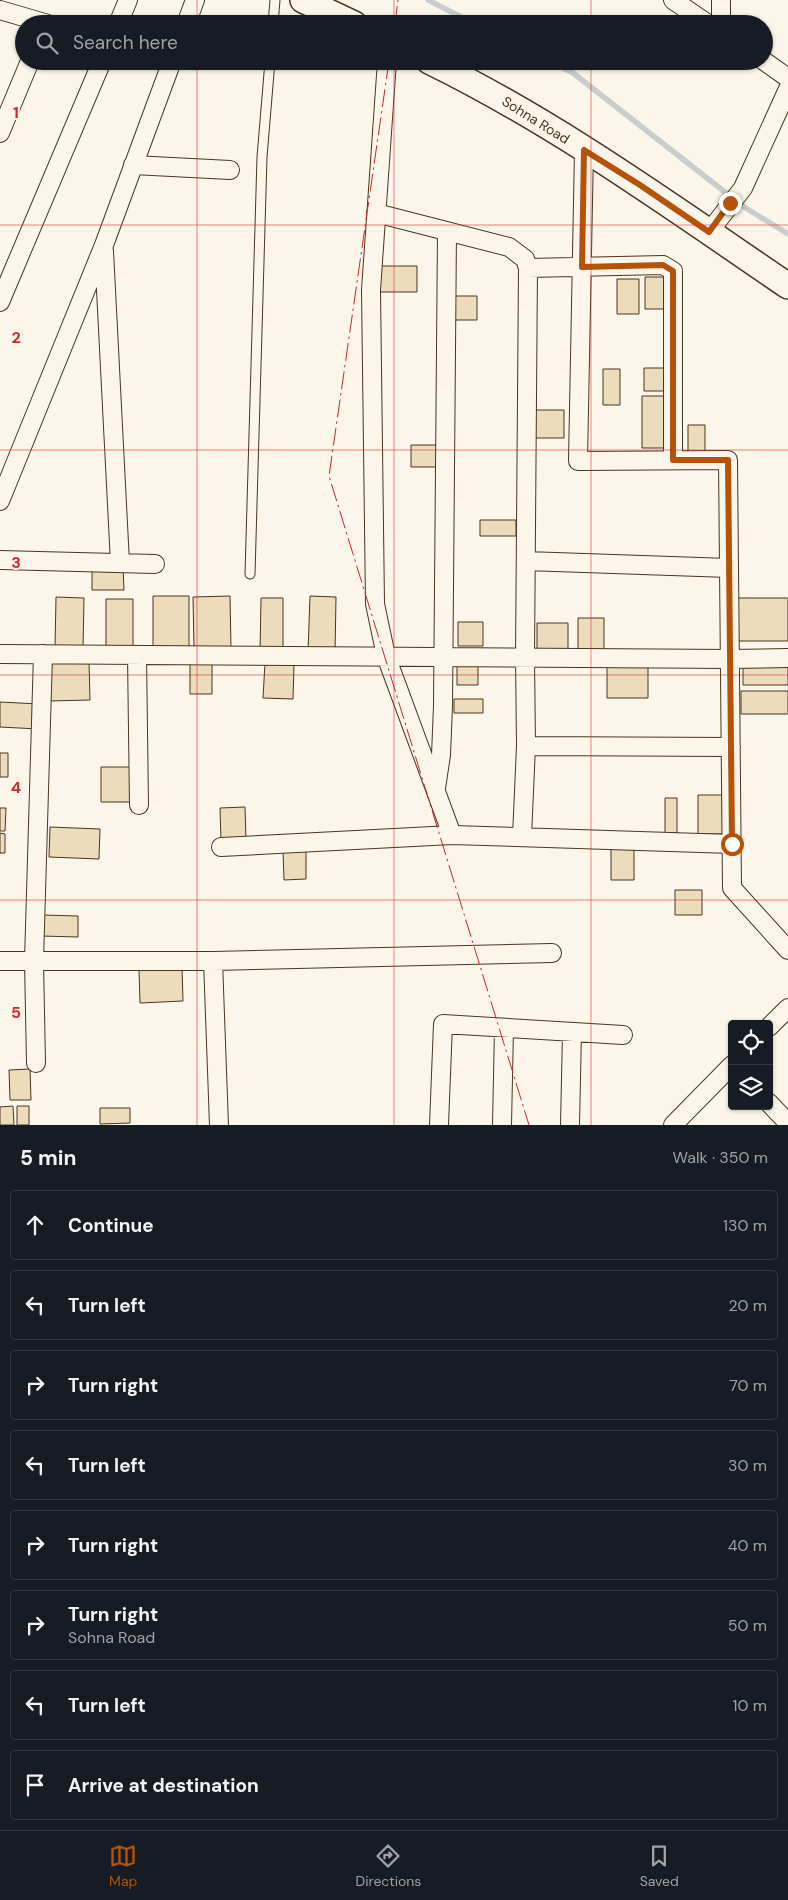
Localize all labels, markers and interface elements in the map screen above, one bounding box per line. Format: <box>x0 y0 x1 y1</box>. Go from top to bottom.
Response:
search box <box>15 15 773 70</box>
icon: search <box>33 29 61 57</box>
text: Search here <box>73 30 178 55</box>
street label: Sohna Road <box>499 92 573 148</box>
text: 1 <box>13 102 19 123</box>
route end <box>719 192 742 215</box>
text: 2 <box>11 327 21 348</box>
text: 3 <box>11 552 21 573</box>
text: 4 <box>11 777 21 798</box>
route start <box>721 833 744 856</box>
text: 5 <box>11 1002 21 1023</box>
map controls <box>728 1020 773 1110</box>
button: locate <box>728 1020 773 1065</box>
button: layers <box>728 1065 773 1110</box>
text: 5 min <box>20 1144 76 1172</box>
text: Walk · 350 m <box>673 1147 768 1168</box>
icon: ahead <box>21 1211 49 1239</box>
text: Continue <box>68 1213 154 1238</box>
text: 130 m <box>723 1215 767 1236</box>
icon: left <box>21 1291 49 1319</box>
text: Turn left <box>68 1293 146 1318</box>
text: 20 m <box>728 1295 767 1316</box>
icon: right <box>21 1371 49 1399</box>
text: Turn right <box>68 1373 158 1398</box>
text: 70 m <box>729 1375 767 1396</box>
icon: left <box>21 1451 49 1479</box>
text: Turn left <box>68 1453 146 1478</box>
text: 30 m <box>728 1455 767 1476</box>
icon: right <box>21 1531 49 1559</box>
text: Turn right <box>68 1533 158 1558</box>
text: 40 m <box>728 1535 767 1556</box>
text: Turn right <box>68 1602 158 1627</box>
icon: right <box>21 1611 49 1639</box>
text: 50 m <box>728 1615 767 1636</box>
text: Sohna Road <box>68 1627 155 1648</box>
icon: left <box>21 1691 49 1719</box>
text: Turn left <box>68 1693 146 1718</box>
text: 10 m <box>733 1695 767 1716</box>
icon: arrive <box>21 1771 49 1799</box>
text: Arrive at destination <box>68 1773 259 1798</box>
tab: Map <box>109 1842 137 1890</box>
tab: Directions <box>356 1842 421 1890</box>
tab: Saved <box>640 1842 679 1890</box>

